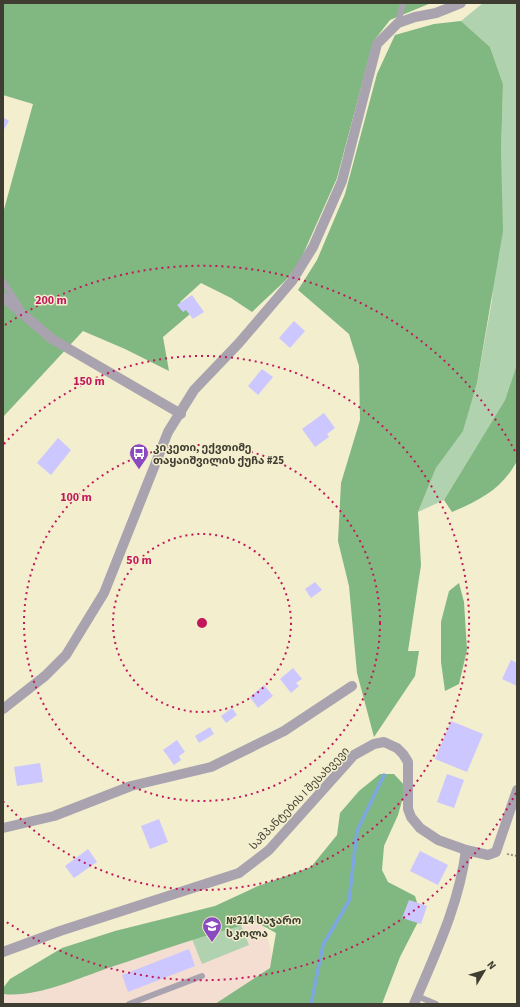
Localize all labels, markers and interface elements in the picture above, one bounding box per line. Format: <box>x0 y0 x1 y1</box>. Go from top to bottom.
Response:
text: 200 m <box>35 292 67 309</box>
text: 150 m <box>73 373 105 390</box>
place label: კიკეთი, ექვთიმე თაყაიშვილის ქუჩა #25 <box>153 440 284 468</box>
bus stop icon: კიკეთი, ექვთიმე თაყაიშვილის ქუჩა #25 <box>128 442 150 470</box>
text: 100 m <box>60 489 92 506</box>
text: 50 m <box>126 552 152 569</box>
centre of rings <box>195 616 209 630</box>
street label: სამპანტების I შესახვევი <box>246 744 353 853</box>
place label: №214 საჯარო სკოლა <box>226 913 301 941</box>
school or university icon: №214 საჯარო სკოლა <box>201 915 223 943</box>
north arrow <box>464 951 504 991</box>
text: N <box>483 958 500 973</box>

